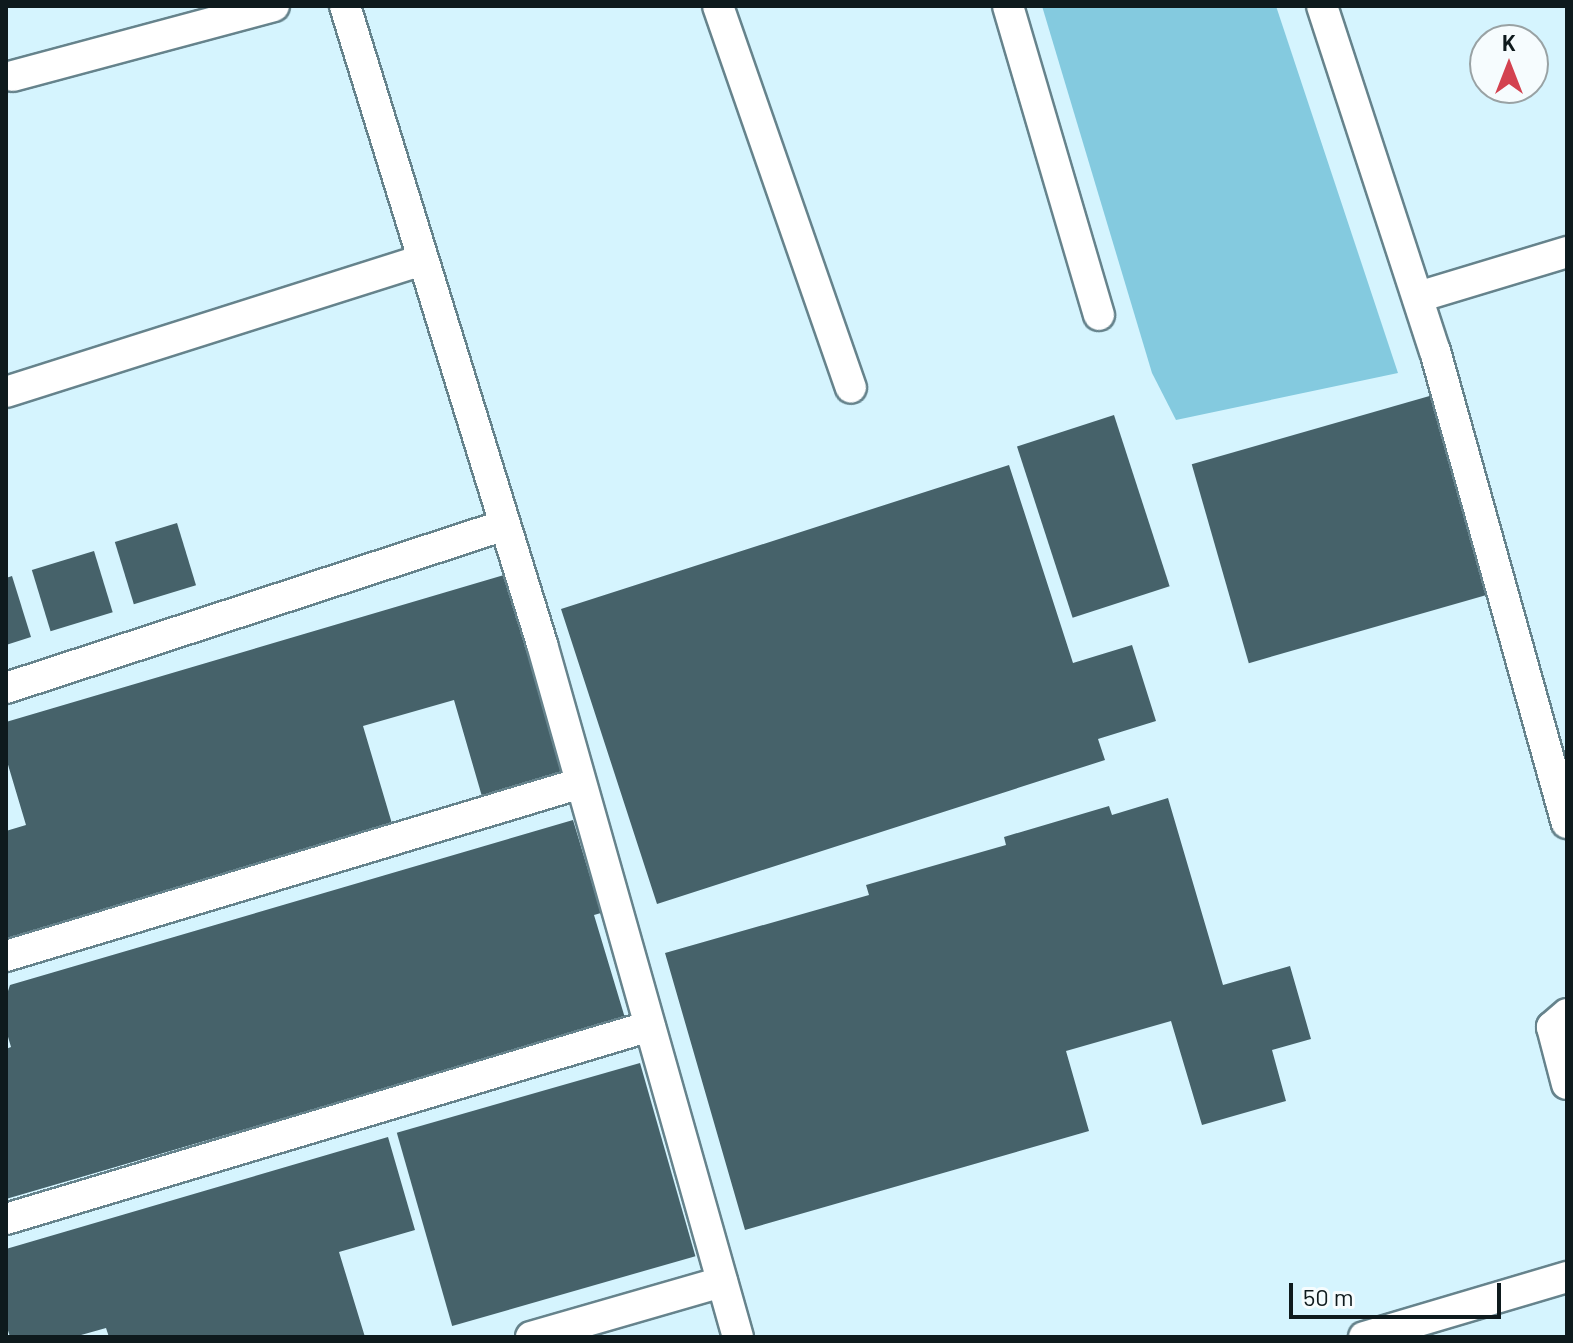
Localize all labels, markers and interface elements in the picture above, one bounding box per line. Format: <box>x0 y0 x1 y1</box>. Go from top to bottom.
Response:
north arrow <box>1469 24 1549 104</box>
text: K <box>1502 29 1516 55</box>
scale bar <box>1293 1267 1505 1317</box>
text: 50 m <box>1303 1282 1354 1311</box>

